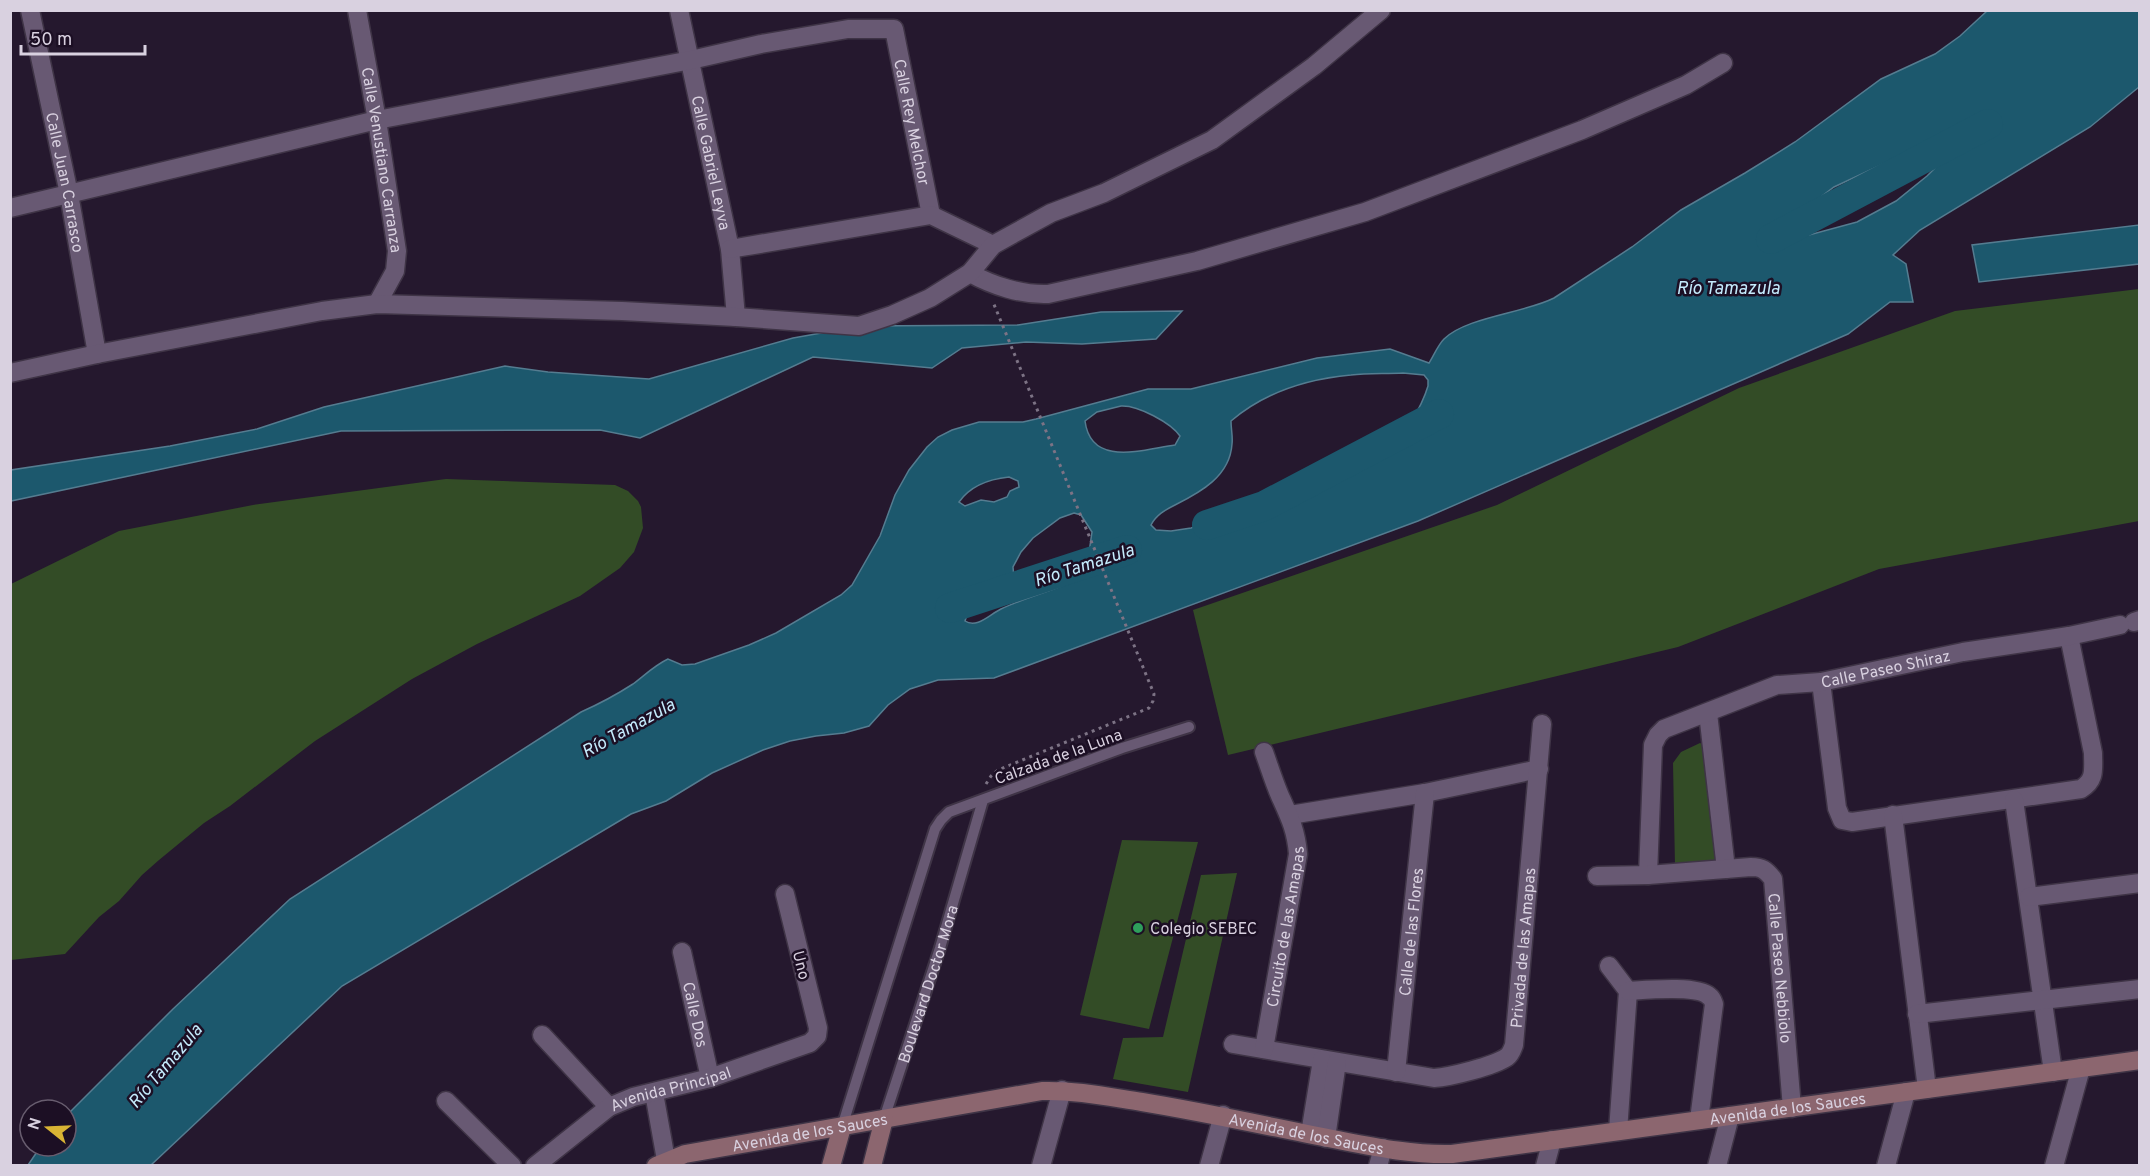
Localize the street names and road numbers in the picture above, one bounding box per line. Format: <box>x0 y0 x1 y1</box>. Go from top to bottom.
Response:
street label: Calle Rey Melchor <box>888 57 933 187</box>
street label: Calle Venustiano Carranza <box>356 66 405 254</box>
street label: Calle Gabriel Leyva <box>686 94 734 232</box>
street label: Calle Juan Carrasco <box>40 111 87 255</box>
street label: Calle Paseo Shiraz <box>1819 647 1952 694</box>
street label: Calzada de la Luna <box>992 726 1125 790</box>
street label: Circuito de las Amapas <box>1263 845 1310 1009</box>
street label: Calle de las Flores <box>1396 867 1429 997</box>
street label: Privada de las Amapas <box>1508 867 1541 1029</box>
street label: Calle Paseo Nebbiolo <box>1762 892 1795 1044</box>
street label: Boulevard Doctor Mora <box>895 903 964 1066</box>
street label: Uno <box>787 949 813 982</box>
street label: Calle Dos <box>677 980 711 1050</box>
street label: Avenida Principal <box>608 1063 734 1117</box>
street label: Avenida de los Sauces <box>1708 1090 1867 1131</box>
street label: Avenida de los Sauces <box>731 1110 890 1158</box>
street label: Avenida de los Sauces <box>1227 1110 1385 1160</box>

